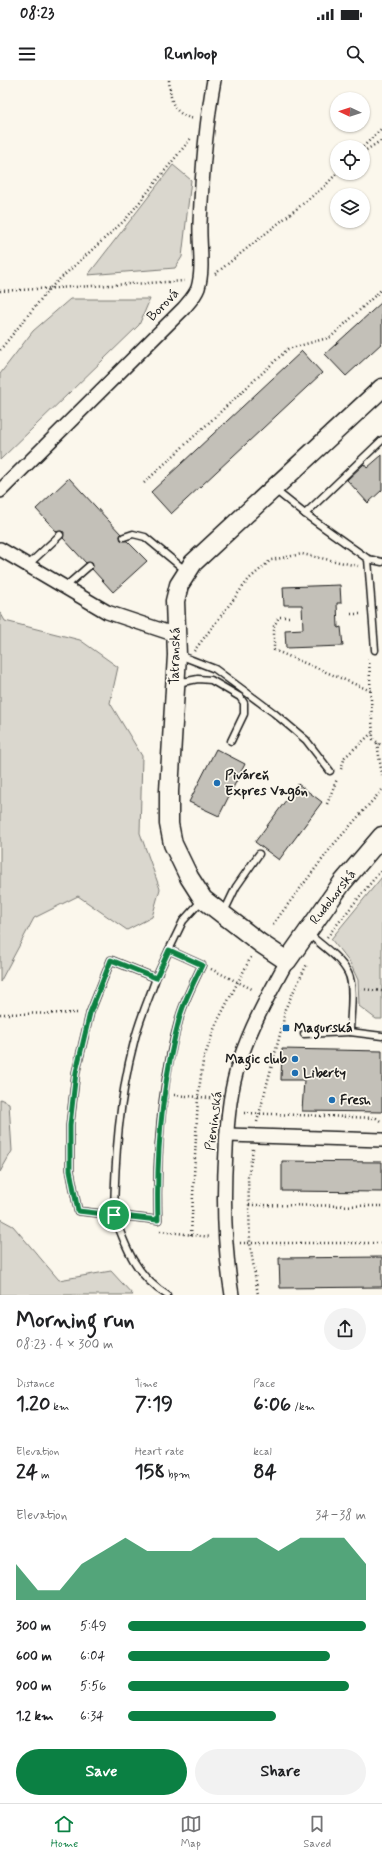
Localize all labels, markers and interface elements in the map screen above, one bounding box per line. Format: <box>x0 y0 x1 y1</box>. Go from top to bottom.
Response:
text: 08:23 <box>20 4 54 24</box>
text: Runloop <box>164 42 218 66</box>
icon: menu <box>16 43 38 65</box>
icon: search <box>344 43 366 65</box>
north arrow <box>330 92 370 132</box>
map controls <box>330 92 370 228</box>
button: locate <box>330 140 370 180</box>
button: layers <box>330 188 370 228</box>
street label: Borová <box>143 285 183 325</box>
street label: Tatranská <box>165 627 185 685</box>
place label: Piváreň Expres Vagón <box>225 766 308 802</box>
marker: Piváreň Expres Vagón <box>212 778 222 788</box>
street label: Rudohorská <box>306 866 360 928</box>
place label: Magurská <box>294 1019 353 1040</box>
marker: Magurská <box>281 1023 291 1033</box>
place label: Magic club <box>225 1050 287 1071</box>
marker: Magic club <box>290 1054 300 1064</box>
place label: Liberty <box>303 1064 346 1082</box>
marker: Liberty <box>290 1068 300 1078</box>
street label: Pieninská <box>201 1090 227 1152</box>
place label: Fresh <box>340 1091 371 1109</box>
marker: Fresh <box>327 1095 337 1105</box>
pin <box>97 1198 131 1232</box>
icon: arrive <box>103 1204 125 1226</box>
text: Morning run <box>16 1307 135 1335</box>
button: share <box>324 1308 366 1350</box>
text: 08:23 · 4 × 300 m <box>16 1336 113 1353</box>
text: Distance <box>16 1377 55 1391</box>
text: Time <box>135 1377 158 1391</box>
text: Pace <box>253 1377 275 1391</box>
text: 1.20 <box>16 1391 50 1418</box>
text: 7:19 <box>135 1391 173 1418</box>
text: 6:06 <box>253 1391 291 1418</box>
text: km <box>50 1400 69 1414</box>
text: /km <box>291 1400 315 1414</box>
text: Elevation <box>16 1445 59 1459</box>
text: Heart rate <box>135 1445 184 1459</box>
text: kcal <box>253 1445 272 1459</box>
text: 24 <box>16 1459 38 1486</box>
text: 158 <box>135 1459 165 1486</box>
text: 84 <box>253 1459 277 1486</box>
text: m <box>38 1468 50 1482</box>
text: bpm <box>165 1468 190 1482</box>
text: Elevation <box>16 1507 67 1524</box>
text: 34–38 m <box>315 1507 366 1524</box>
text: 300 m <box>16 1618 51 1635</box>
text: 5:49 <box>80 1618 107 1635</box>
text: 600 m <box>16 1648 52 1665</box>
text: 6:04 <box>80 1648 105 1665</box>
text: 900 m <box>16 1678 52 1695</box>
text: 5:56 <box>80 1678 106 1695</box>
text: 1.2 km <box>16 1708 53 1725</box>
text: 6:34 <box>80 1708 104 1725</box>
button: Save <box>16 1749 187 1795</box>
button: Share <box>195 1749 366 1795</box>
tab: Home <box>51 1813 78 1851</box>
tab: Map <box>180 1813 202 1851</box>
tab: Saved <box>303 1813 331 1851</box>

